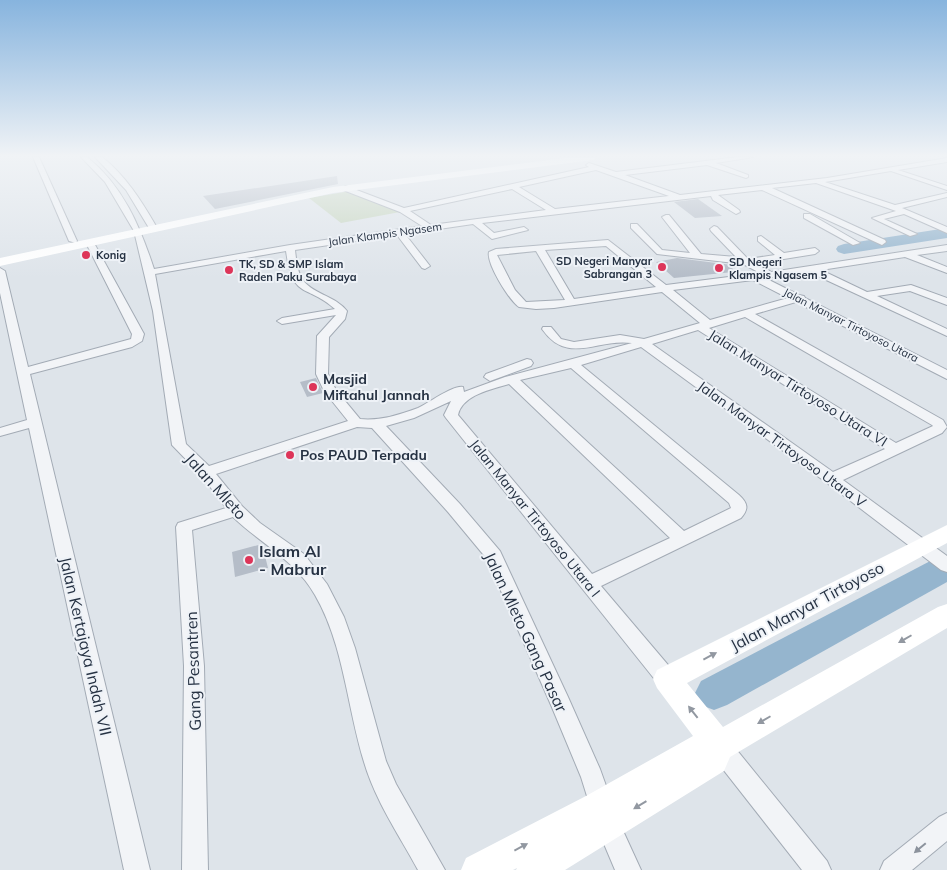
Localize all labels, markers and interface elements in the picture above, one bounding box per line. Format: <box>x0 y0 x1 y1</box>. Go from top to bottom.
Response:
street label: Jalan Klampis Ngasem <box>327 219 443 249</box>
place label: Konig <box>96 248 126 262</box>
marker: Konig <box>80 249 92 261</box>
place label: SD Negeri Manyar Sabrangan 3 <box>556 254 653 281</box>
place label: SD Negeri Klampis Ngasem 5 <box>729 255 828 282</box>
place label: TK, SD & SMP Islam Raden Paku Surabaya <box>239 257 357 284</box>
marker: SD Negeri Manyar Sabrangan 3 <box>656 261 668 273</box>
marker: SD Negeri Klampis Ngasem 5 <box>713 262 725 274</box>
marker: TK, SD & SMP Islam Raden Paku Surabaya <box>223 264 235 276</box>
street label: Jalan Manyar Tirtoyoso Utara <box>781 285 921 365</box>
street label: Jalan Manyar Tirtoyoso Utara VI <box>706 326 890 450</box>
place label: Masjid Miftahul Jannah <box>323 370 430 404</box>
street label: Jalan Manyar Tirtoyoso Utara V <box>695 377 869 511</box>
marker: Masjid Miftahul Jannah <box>307 381 319 393</box>
street label: Jalan Manyar Tirtoyoso Utara I <box>466 436 604 600</box>
place label: Pos PAUD Terpadu <box>300 446 427 464</box>
street label: Jalan Mleto <box>181 449 251 523</box>
marker: Pos PAUD Terpadu <box>284 449 296 461</box>
place label: Islam Al - Mabrur <box>259 541 327 579</box>
street label: Jalan Mleto Gang Pasar <box>480 549 572 715</box>
marker: Islam Al - Mabrur <box>243 554 255 566</box>
street label: Jalan Kertajaya Indah VII <box>56 555 116 737</box>
street label: Jalan Manyar Tirtoyoso <box>727 557 887 655</box>
street label: Gang Pesantren <box>181 611 205 731</box>
one-way arrow <box>898 635 911 644</box>
one-way arrow <box>703 652 718 660</box>
one-way arrow <box>688 705 698 719</box>
one-way arrow <box>757 716 770 725</box>
one-way arrow <box>633 801 646 810</box>
one-way arrow <box>914 842 927 853</box>
one-way arrow <box>514 843 529 851</box>

